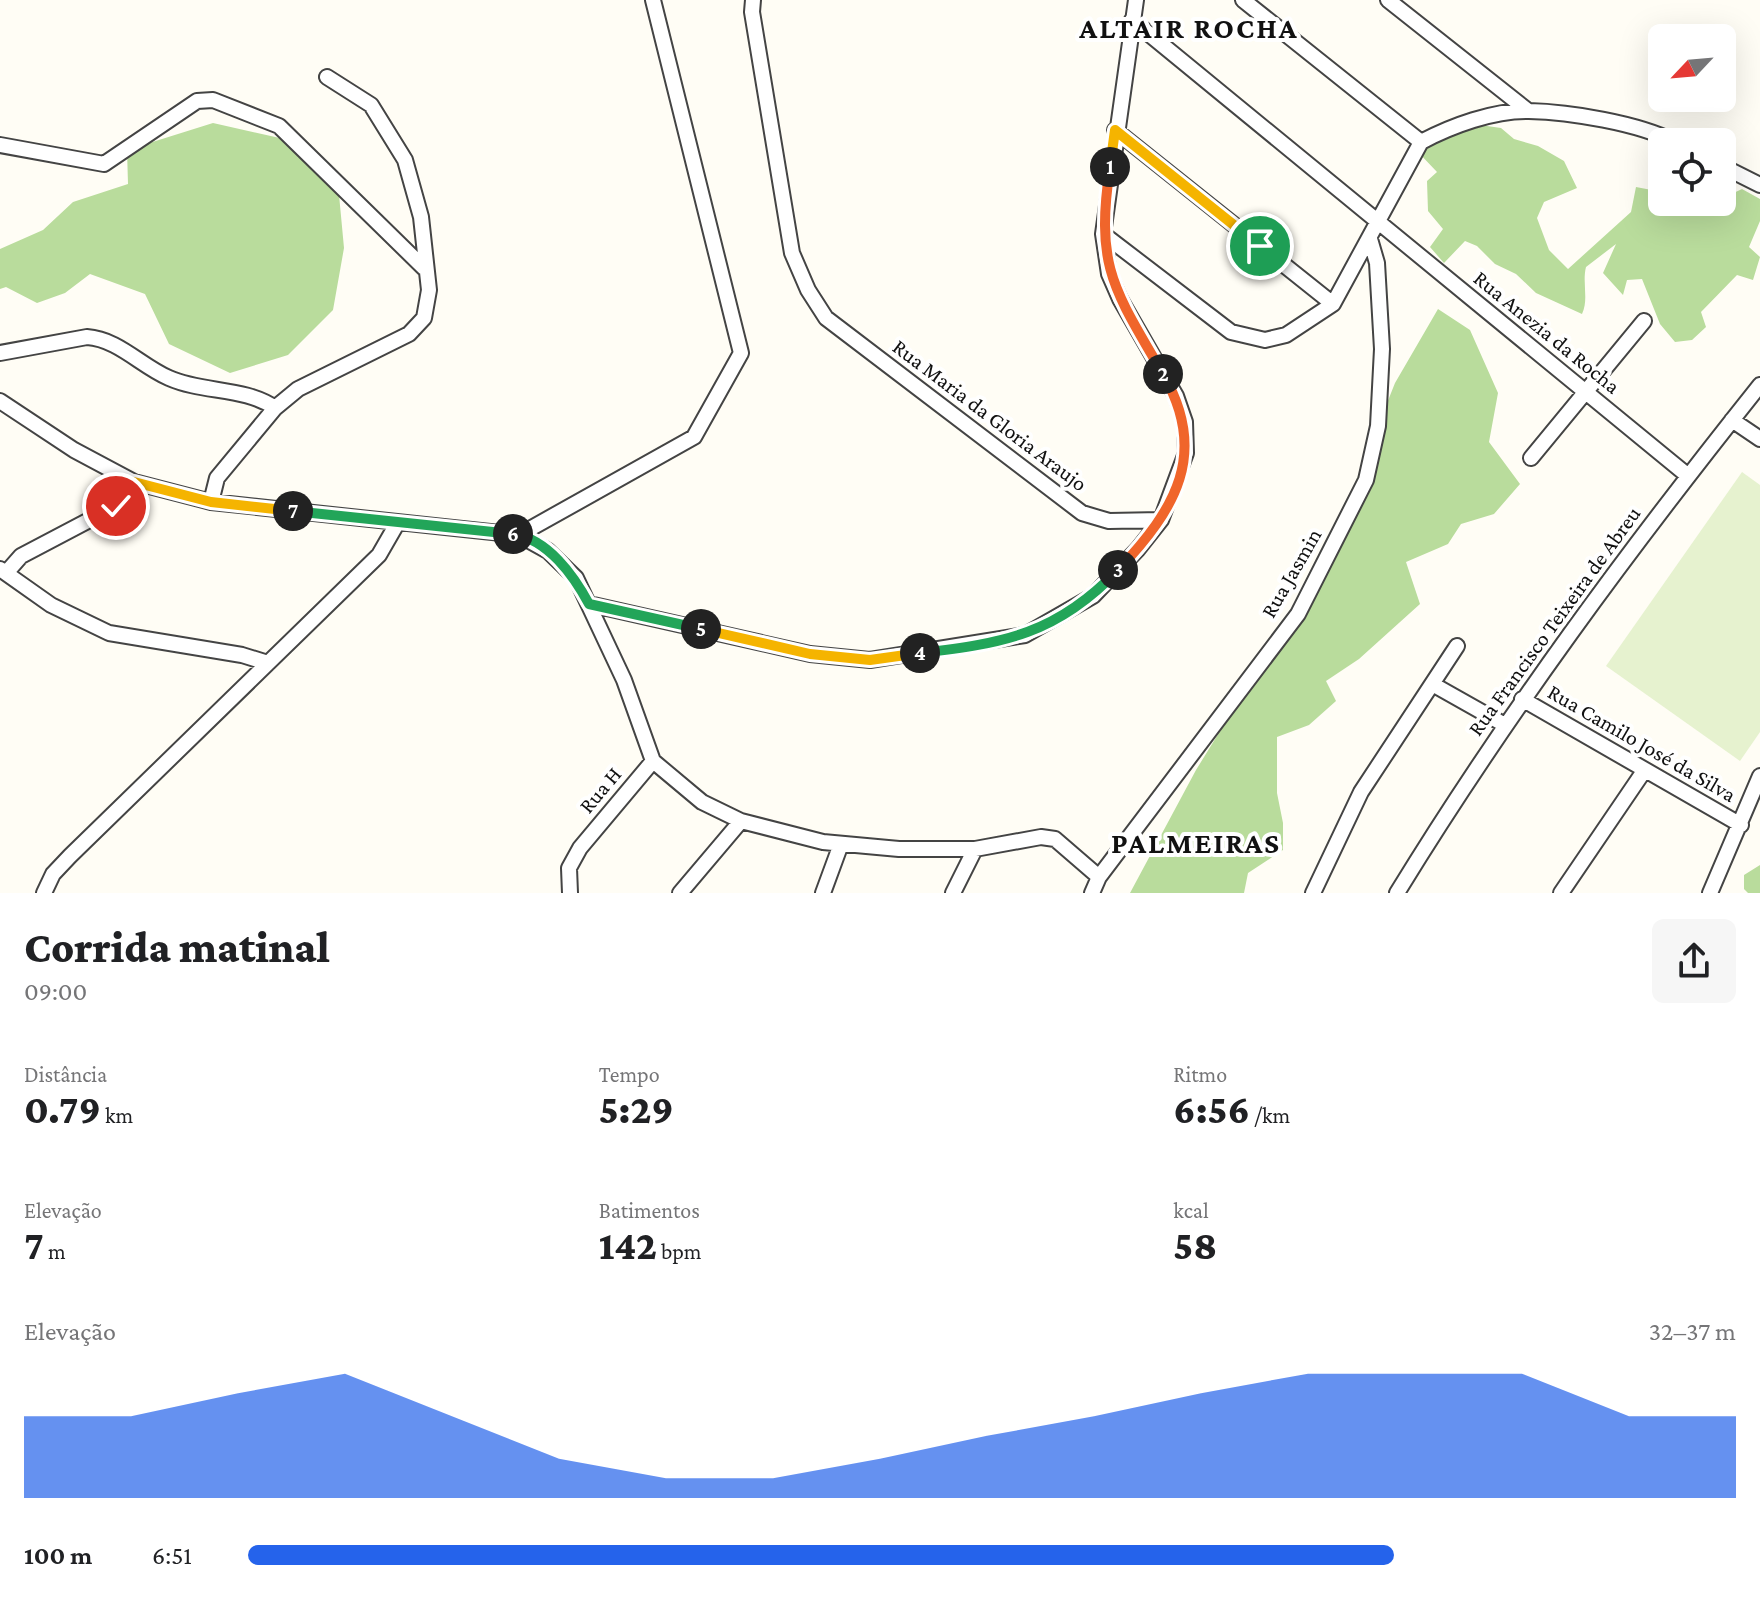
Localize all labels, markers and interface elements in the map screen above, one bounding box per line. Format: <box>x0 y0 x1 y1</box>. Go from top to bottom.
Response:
district label: ALTAIR ROCHA <box>1078 11 1299 44</box>
north arrow <box>1648 24 1736 112</box>
map controls <box>1648 24 1736 216</box>
button: locate <box>1648 128 1736 216</box>
pin: 1 <box>1090 147 1130 187</box>
text: 1 <box>1106 154 1114 179</box>
pin <box>1226 212 1294 280</box>
icon: arrive <box>1238 224 1282 268</box>
street label: Rua Anezia da Rocha <box>1469 265 1625 399</box>
street label: Rua Maria da Gloria Araujo <box>888 334 1092 496</box>
pin: 2 <box>1143 354 1183 394</box>
text: 2 <box>1157 361 1169 386</box>
pin <box>82 472 150 540</box>
icon: check <box>94 484 138 528</box>
pin: 7 <box>273 491 313 531</box>
text: 7 <box>288 498 298 523</box>
street label: Rua Francisco Teixeira de Abreu <box>1462 501 1646 740</box>
pin: 6 <box>493 514 533 554</box>
text: 6 <box>507 521 519 546</box>
street label: Rua Jasmin <box>1256 524 1327 622</box>
pin: 3 <box>1098 550 1138 590</box>
text: 3 <box>1113 557 1123 582</box>
pin: 5 <box>681 609 721 649</box>
text: 5 <box>696 616 706 641</box>
pin: 4 <box>900 633 940 673</box>
text: 4 <box>914 640 926 665</box>
street label: Rua Camilo José da Silva <box>1544 679 1740 807</box>
street label: Rua H <box>574 762 626 818</box>
district label: PALMEIRAS <box>1111 826 1281 859</box>
button: share <box>1652 919 1736 1003</box>
text: Corrida matinal <box>24 923 330 971</box>
text: 09:00 <box>24 977 87 1006</box>
text: Distância <box>24 1062 107 1087</box>
text: Tempo <box>599 1062 660 1087</box>
text: Ritmo <box>1173 1062 1227 1087</box>
text: 0.79 <box>24 1087 101 1132</box>
text: 5:29 <box>599 1087 674 1132</box>
text: 6:56 <box>1173 1087 1250 1132</box>
text: km <box>101 1103 133 1128</box>
text: /km <box>1250 1103 1290 1128</box>
text: Elevação <box>24 1198 102 1223</box>
text: Batimentos <box>599 1198 700 1223</box>
text: kcal <box>1173 1198 1209 1223</box>
text: 7 <box>24 1223 44 1268</box>
text: 142 <box>599 1223 657 1268</box>
text: 58 <box>1173 1223 1217 1268</box>
text: m <box>44 1239 66 1264</box>
text: bpm <box>657 1239 702 1264</box>
text: Elevação <box>24 1317 116 1346</box>
text: 32–37 m <box>1649 1317 1736 1346</box>
text: 100 m <box>24 1541 92 1570</box>
text: 6:51 <box>152 1541 192 1570</box>

